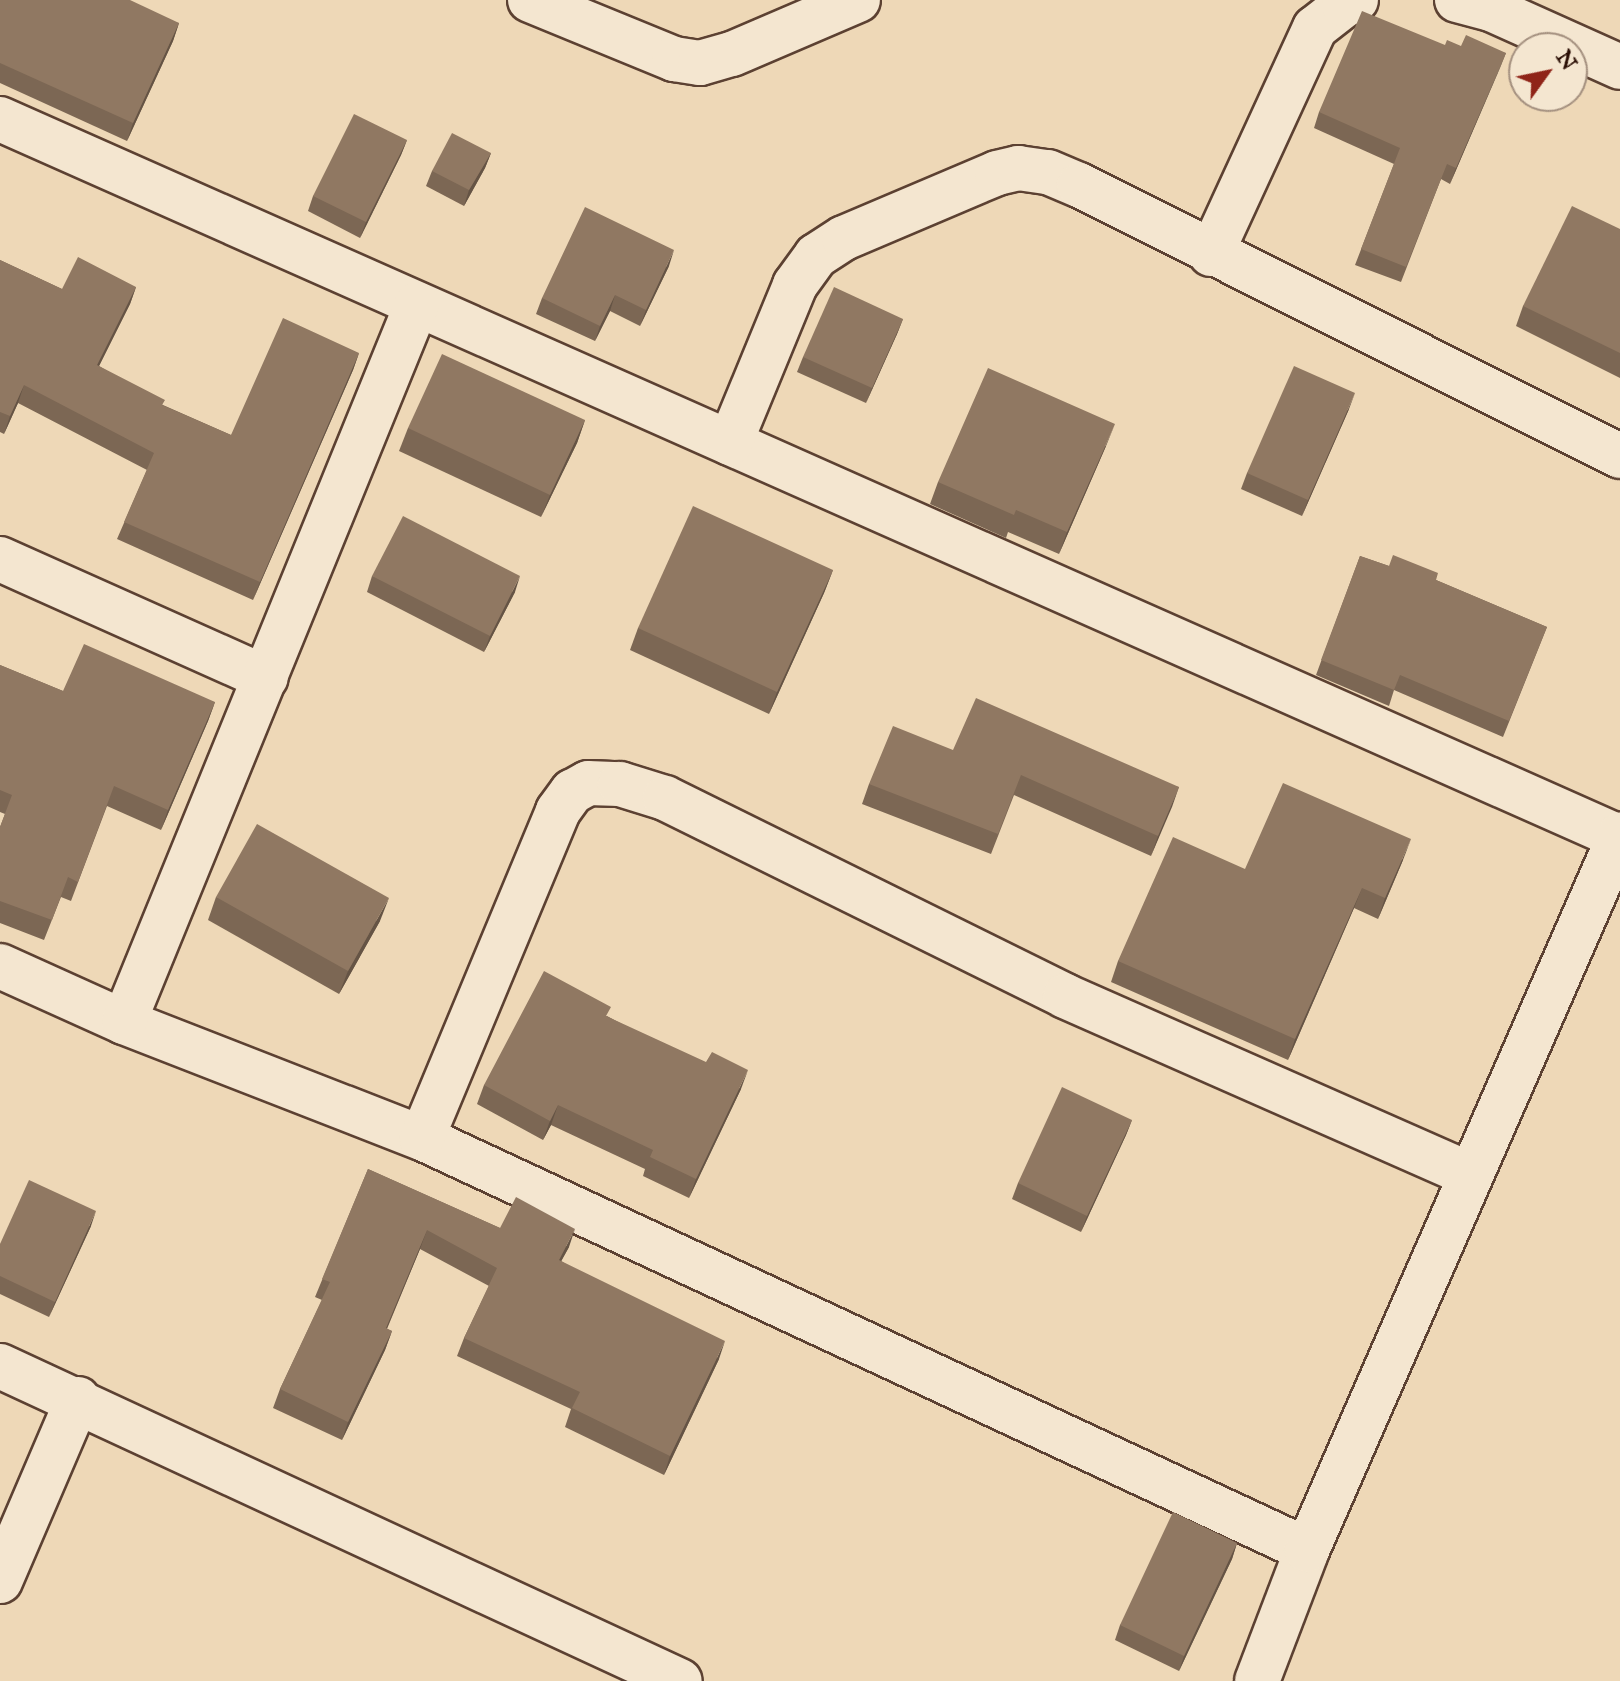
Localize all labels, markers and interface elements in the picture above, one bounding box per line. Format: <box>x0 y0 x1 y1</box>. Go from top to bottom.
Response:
north arrow <box>1508 32 1588 112</box>
text: N <box>1550 45 1583 75</box>

